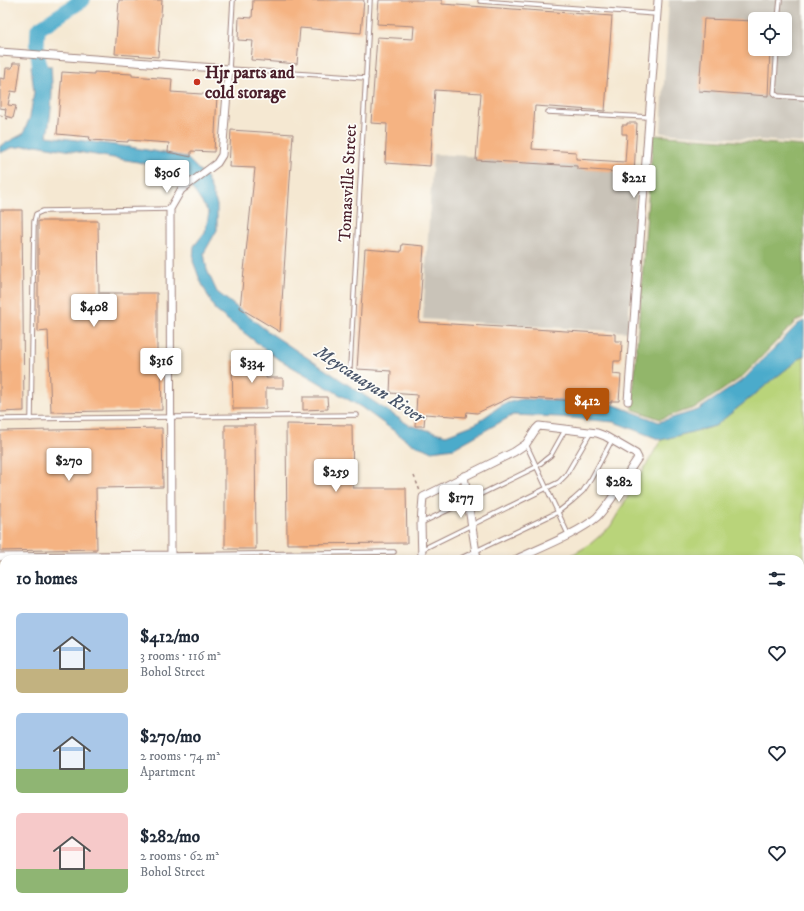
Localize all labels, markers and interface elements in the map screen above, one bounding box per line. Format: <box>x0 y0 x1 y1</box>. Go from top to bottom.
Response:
map controls <box>748 12 792 56</box>
button: locate <box>748 12 792 56</box>
place label: Hjr parts and cold storage <box>205 62 295 104</box>
marker: Hjr parts and cold storage <box>192 77 202 87</box>
street label: Tomasville Street <box>334 123 362 243</box>
pin: $306 <box>143 160 191 194</box>
text: $306 <box>154 165 180 181</box>
pin: $221 <box>610 165 658 199</box>
text: $221 <box>622 170 646 186</box>
pin: $408 <box>70 294 118 328</box>
text: $408 <box>80 299 108 315</box>
water label: Meycauayan River <box>309 340 430 429</box>
pin: $316 <box>137 348 185 382</box>
pin: $334 <box>228 350 276 384</box>
text: $316 <box>149 353 173 369</box>
text: $334 <box>240 355 264 371</box>
pin: $412 <box>563 388 611 422</box>
text: $412 <box>574 393 600 409</box>
pin: $270 <box>45 448 93 482</box>
text: $270 <box>55 453 83 469</box>
pin: $259 <box>312 459 360 493</box>
text: $259 <box>323 464 349 480</box>
pin: $282 <box>595 469 643 503</box>
text: $282 <box>606 474 632 490</box>
pin: $177 <box>437 485 485 519</box>
text: $177 <box>448 490 474 506</box>
text: 10 homes <box>16 568 78 590</box>
icon: filters <box>766 568 788 590</box>
text: $412/mo <box>140 626 199 648</box>
icon: home <box>48 629 96 677</box>
icon: heart <box>766 642 788 664</box>
text: 3 rooms · 116 m² <box>140 648 221 664</box>
text: Bohol Street <box>140 664 205 680</box>
text: $270/mo <box>140 726 201 748</box>
icon: home <box>48 729 96 777</box>
icon: heart <box>766 742 788 764</box>
text: 2 rooms · 74 m² <box>140 748 220 764</box>
text: Apartment <box>140 764 195 780</box>
text: $282/mo <box>140 826 200 848</box>
icon: home <box>48 829 96 877</box>
icon: heart <box>766 842 788 864</box>
text: 2 rooms · 62 m² <box>140 848 219 864</box>
text: Bohol Street <box>140 864 205 880</box>

